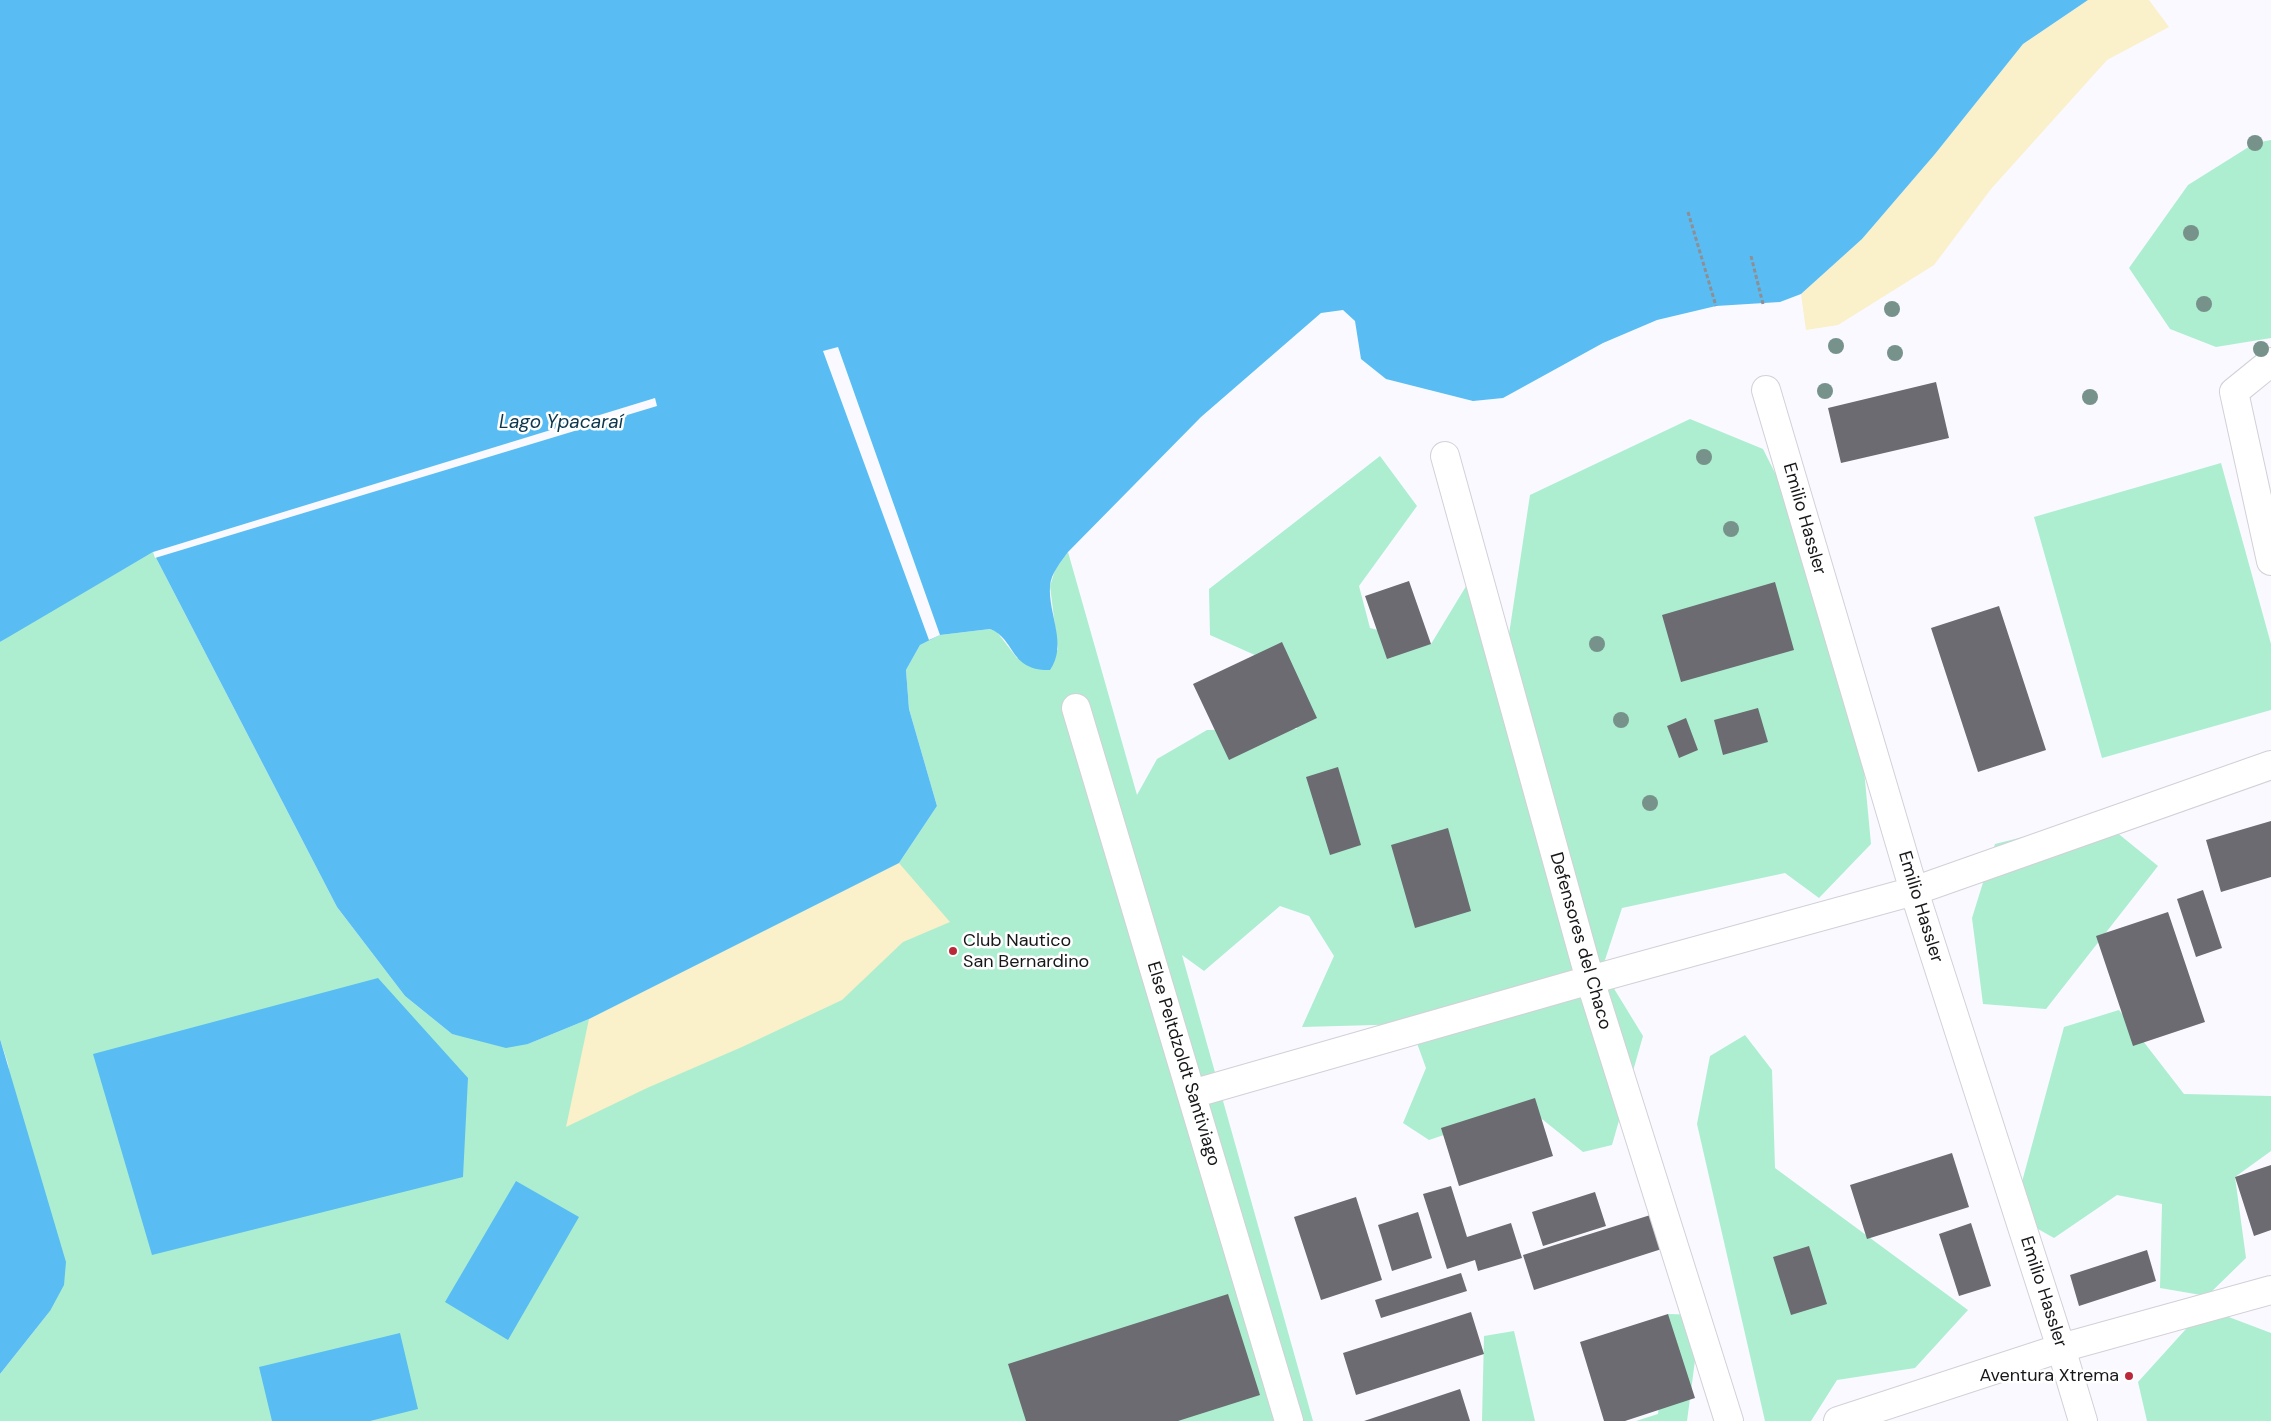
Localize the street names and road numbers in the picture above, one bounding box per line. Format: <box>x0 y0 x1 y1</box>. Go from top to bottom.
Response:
street label: Emilio Hassler <box>1778 461 1830 577</box>
street label: Emilio Hassler <box>1893 849 1947 965</box>
street label: Defensores del Chaco <box>1544 850 1616 1032</box>
street label: Else Peltdzoldt Santiviago <box>1142 959 1224 1169</box>
street label: Emilio Hassler <box>2015 1234 2071 1350</box>

